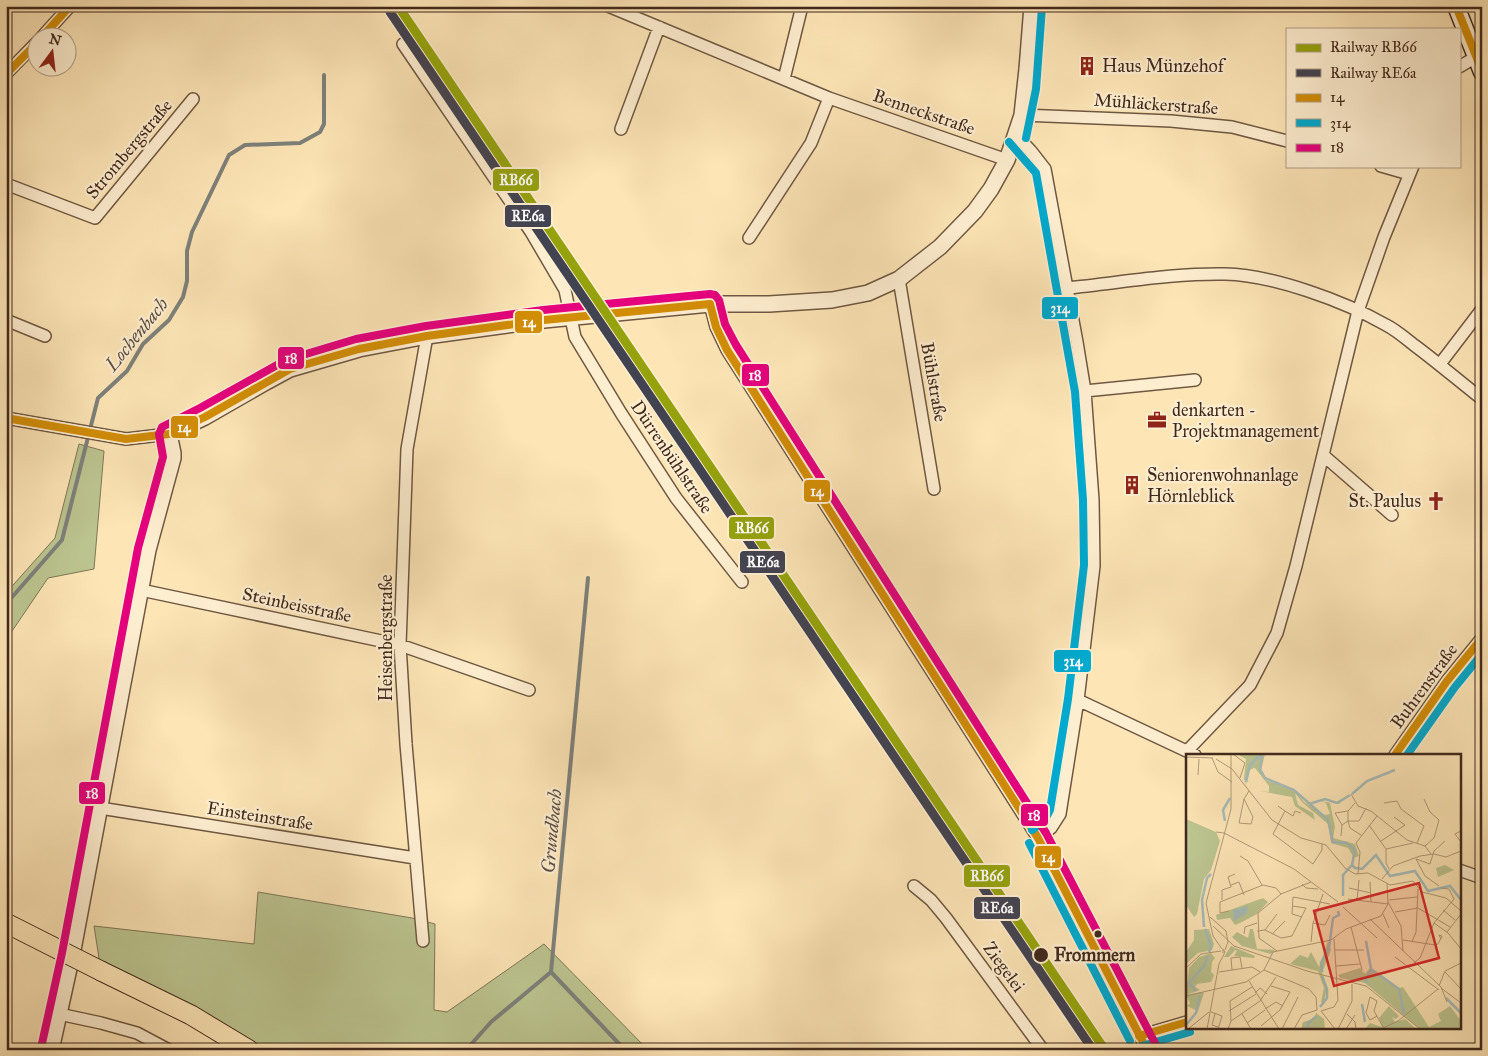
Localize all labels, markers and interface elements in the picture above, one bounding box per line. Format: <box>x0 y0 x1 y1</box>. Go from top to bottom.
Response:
north arrow <box>28 28 78 78</box>
legend <box>1286 28 1460 168</box>
text: N <box>47 30 63 50</box>
text: Railway RB66 <box>1330 38 1418 56</box>
building icon: Haus Münzehof <box>1076 55 1098 77</box>
place label: Haus Münzehof <box>1102 55 1227 77</box>
text: Railway RE6a <box>1330 64 1417 82</box>
street label: Benneckstraße <box>870 84 978 140</box>
text: 14 <box>1330 88 1345 106</box>
street label: Mühläckerstraße <box>1093 89 1219 119</box>
street label: Strombergstraße <box>81 95 178 204</box>
text: 314 <box>1330 114 1351 132</box>
text: 18 <box>1330 138 1344 156</box>
line badge: RB66 <box>492 168 540 192</box>
text: RB66 <box>499 172 534 189</box>
line badge: RE6a <box>504 204 552 228</box>
text: RE6a <box>512 208 546 225</box>
water label: Lochenbach <box>99 293 173 376</box>
line badge: 314 <box>1041 296 1079 320</box>
text: 314 <box>1051 300 1071 318</box>
line badge: 14 <box>514 310 543 334</box>
text: 14 <box>522 314 537 332</box>
street label: Bühlstraße <box>916 340 952 424</box>
line badge: 18 <box>277 346 305 370</box>
text: 18 <box>285 350 297 367</box>
line badge: 18 <box>741 363 770 387</box>
text: 18 <box>749 367 761 384</box>
street label: Dürrenbühlstraße <box>626 396 718 518</box>
place label: denkarten - Projektmanagement <box>1172 399 1320 443</box>
office icon: denkarten - Projektmanagement <box>1146 409 1168 431</box>
line badge: 14 <box>170 415 199 439</box>
text: 14 <box>177 419 192 437</box>
place label: Seniorenwohnanlage Hörnleblick <box>1147 464 1299 507</box>
building icon: Seniorenwohnanlage Hörnleblick <box>1121 474 1143 496</box>
line badge: 14 <box>803 479 831 503</box>
text: 14 <box>810 483 825 501</box>
place label: St. Paulus <box>1349 490 1421 512</box>
church icon: St. Paulus <box>1425 490 1447 512</box>
line badge: RB66 <box>728 516 775 540</box>
text: RB66 <box>735 520 770 537</box>
line badge: RE6a <box>739 550 786 574</box>
text: RE6a <box>747 554 781 571</box>
street label: Heisenbergstraße <box>375 574 398 702</box>
street label: Steinbeisstraße <box>241 583 353 627</box>
street label: Buhrenstraße <box>1386 639 1462 733</box>
line badge: 314 <box>1053 649 1092 673</box>
text: 314 <box>1064 653 1084 671</box>
inset map <box>1186 754 1460 1028</box>
line badge: 18 <box>78 781 106 805</box>
text: 18 <box>86 785 98 802</box>
water label: Grundbach <box>536 788 567 874</box>
street label: Einsteinstraße <box>206 797 314 835</box>
line badge: 18 <box>1020 803 1049 827</box>
text: 18 <box>1028 807 1040 824</box>
line badge: 14 <box>1034 845 1062 869</box>
text: 14 <box>1041 849 1056 867</box>
line badge: RB66 <box>963 864 1011 888</box>
text: RB66 <box>970 868 1005 885</box>
line badge: RE6a <box>973 896 1021 920</box>
text: RE6a <box>981 900 1015 917</box>
unlabelled marker <box>1093 929 1103 939</box>
street label: Ziegelei <box>978 938 1030 997</box>
place label: Frommern <box>1054 944 1136 966</box>
marker: Frommern <box>1032 946 1050 964</box>

